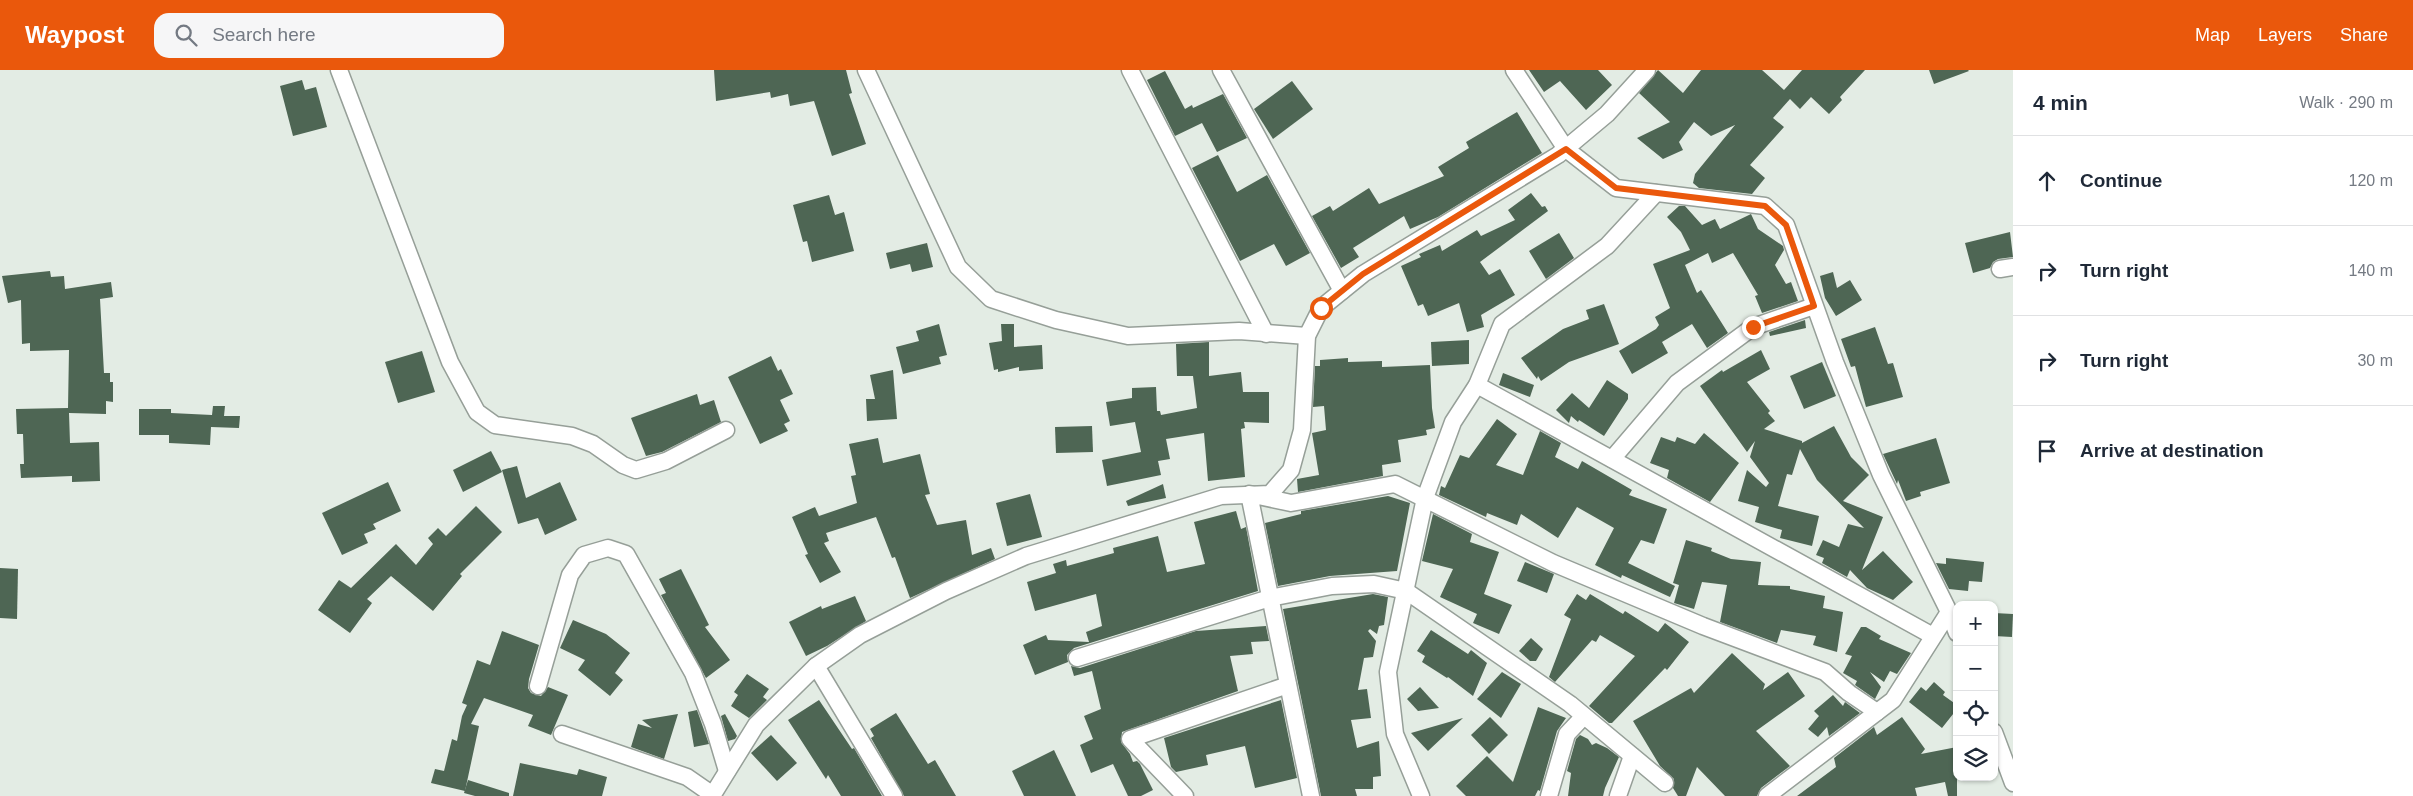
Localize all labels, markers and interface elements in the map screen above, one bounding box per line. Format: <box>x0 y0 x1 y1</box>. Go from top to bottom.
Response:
search box <box>154 13 504 58</box>
text: Waypost <box>25 21 124 48</box>
icon: search <box>172 21 200 49</box>
text: Search here <box>212 24 316 45</box>
text: Map <box>2195 25 2230 45</box>
text: Layers <box>2258 25 2312 45</box>
text: Share <box>2340 25 2388 45</box>
text: 4 min <box>2033 91 2088 114</box>
text: Walk · 290 m <box>2299 94 2393 111</box>
icon: ahead <box>2033 167 2061 195</box>
text: Continue <box>2080 170 2162 191</box>
text: 120 m <box>2349 172 2393 189</box>
icon: right <box>2033 257 2061 285</box>
text: Turn right <box>2080 260 2168 281</box>
text: 140 m <box>2349 262 2393 279</box>
route start <box>1310 297 1333 320</box>
route end <box>1742 316 1765 339</box>
icon: right <box>2033 347 2061 375</box>
text: Turn right <box>2080 350 2168 371</box>
text: 30 m <box>2357 352 2393 369</box>
icon: arrive <box>2033 437 2061 465</box>
text: Arrive at destination <box>2080 440 2264 461</box>
map controls <box>1953 601 1998 781</box>
button: + <box>1953 601 1998 646</box>
button: − <box>1953 646 1998 691</box>
button: locate <box>1953 691 1998 736</box>
button: layers <box>1953 736 1998 781</box>

